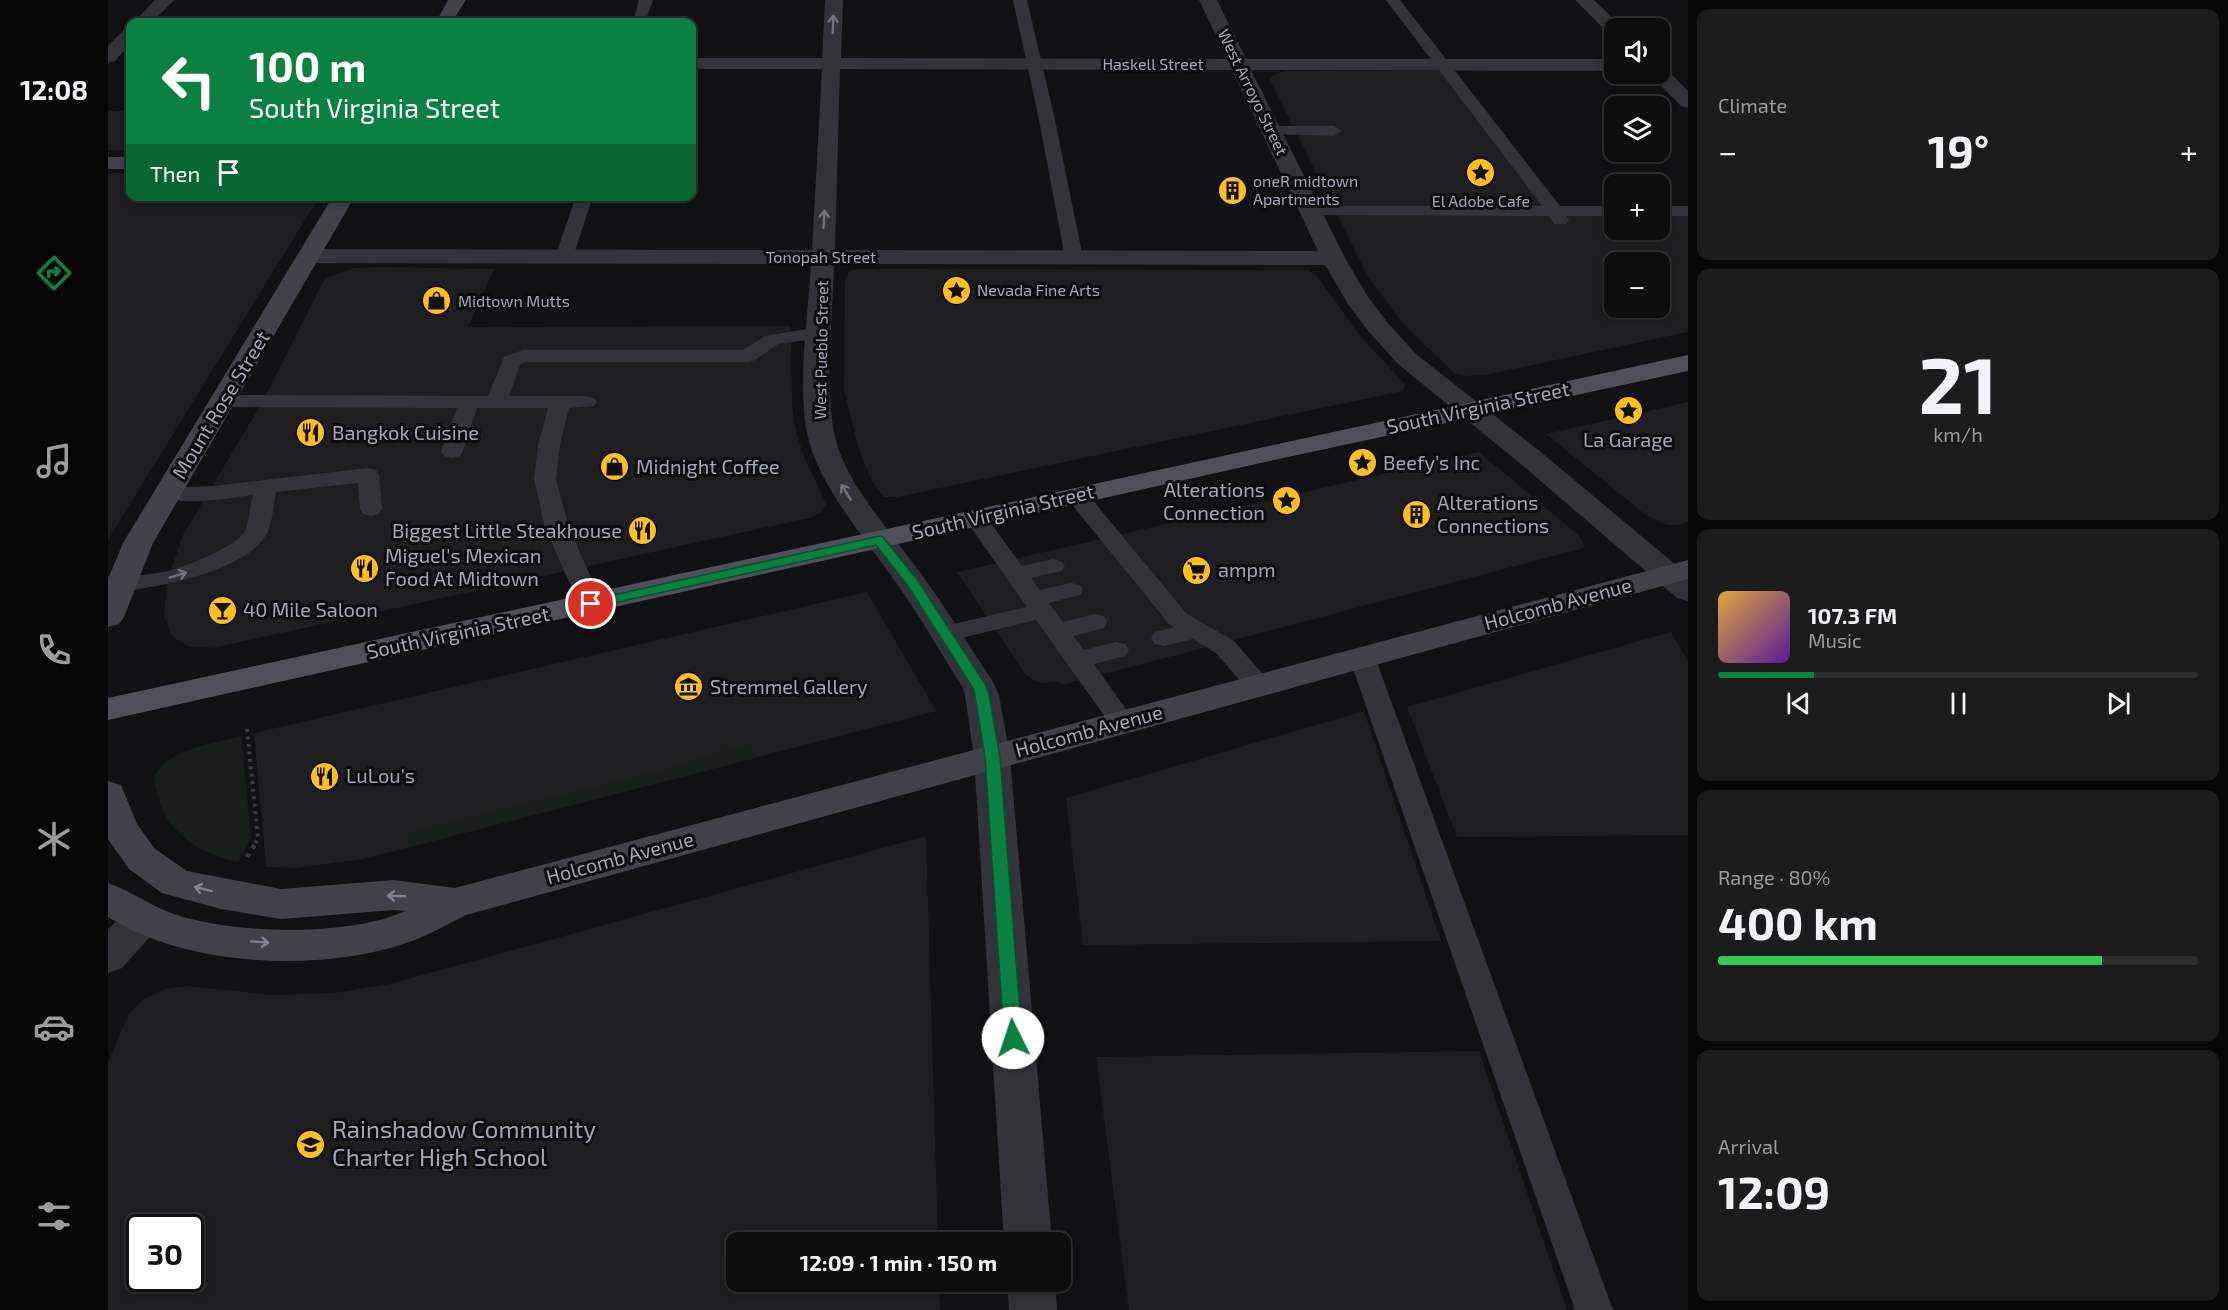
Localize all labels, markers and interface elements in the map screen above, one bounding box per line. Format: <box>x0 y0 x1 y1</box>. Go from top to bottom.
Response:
one-way arrow <box>827 14 838 34</box>
map controls <box>1604 18 1670 318</box>
button: sound <box>1604 18 1670 84</box>
street label: West Arroyo Street <box>1215 26 1292 158</box>
text: 100 m <box>249 40 366 90</box>
icon: left <box>150 42 228 120</box>
street label: Haskell Street <box>1102 54 1204 73</box>
text: 12:08 <box>20 73 88 105</box>
text: South Virginia Street <box>249 91 500 123</box>
text: Climate <box>1718 93 1787 117</box>
button: layers <box>1604 96 1670 162</box>
text: 19° <box>1928 123 1989 177</box>
text: − <box>1718 131 1737 171</box>
text: + <box>2180 131 2198 171</box>
icon: arrive <box>212 156 245 189</box>
place icon: El Adobe Cafe <box>1465 157 1497 189</box>
text: Then <box>150 160 200 186</box>
place label: oneR midtown Apartments <box>1253 171 1358 208</box>
building icon: oneR midtown Apartments <box>1216 174 1248 206</box>
button: + <box>1604 174 1670 240</box>
place label: El Adobe Cafe <box>1432 191 1530 210</box>
one-way arrow <box>819 209 830 229</box>
street label: Tonopah Street <box>766 247 876 266</box>
icon: directions <box>33 252 75 294</box>
button: − <box>1604 252 1670 318</box>
place icon: Nevada Fine Arts <box>940 274 972 306</box>
street label: West Pueblo Street <box>810 280 831 420</box>
place label: Nevada Fine Arts <box>977 280 1100 299</box>
shop icon: Midtown Mutts <box>421 285 453 317</box>
place label: Midtown Mutts <box>458 291 570 310</box>
street label: Mount Rose Street <box>166 326 274 483</box>
text: 21 <box>1918 336 1998 430</box>
street label: South Virginia Street <box>1384 376 1572 438</box>
place icon: La Garage <box>1612 394 1644 426</box>
restaurant icon: Bangkok Cuisine <box>295 417 327 449</box>
place label: Bangkok Cuisine <box>332 420 479 444</box>
text: km/h <box>1933 422 1983 446</box>
place label: La Garage <box>1583 427 1673 451</box>
icon: music <box>33 440 75 482</box>
place icon: Beefy’s Inc <box>1346 447 1378 479</box>
place label: Beefy’s Inc <box>1383 450 1481 474</box>
shop icon: Midnight Coffee <box>599 451 631 483</box>
place label: Midnight Coffee <box>636 454 780 478</box>
place label: Alterations Connection <box>1163 477 1265 524</box>
street label: South Virginia Street <box>909 478 1096 544</box>
one-way arrow <box>840 483 853 500</box>
place icon: Alterations Connection <box>1270 485 1302 517</box>
place label: Alterations Connections <box>1437 490 1549 537</box>
building icon: Alterations Connections <box>1400 499 1432 531</box>
restaurant icon: Biggest Little Steakhouse <box>627 515 659 547</box>
place label: Biggest Little Steakhouse <box>392 518 622 542</box>
place label: Miguel's Mexican Food At Midtown <box>385 543 541 590</box>
restaurant icon: Miguel's Mexican Food At Midtown <box>348 552 380 584</box>
supermarket icon: ampm <box>1181 554 1213 586</box>
place label: ampm <box>1218 557 1276 581</box>
one-way arrow <box>168 569 187 580</box>
street label: Holcomb Avenue <box>1481 572 1634 634</box>
pin <box>565 578 616 629</box>
icon: arrive <box>574 587 607 620</box>
bar icon: 40 Mile Saloon <box>206 594 238 626</box>
place label: 40 Mile Saloon <box>243 597 378 621</box>
street label: South Virginia Street <box>364 601 552 663</box>
text: 107.3 FM <box>1808 602 1897 628</box>
text: Music <box>1808 628 1862 652</box>
icon: phone <box>33 629 75 671</box>
museum icon: Stremmel Gallery <box>673 671 705 703</box>
place label: Stremmel Gallery <box>710 674 868 698</box>
icon: previous <box>1782 687 1815 720</box>
icon: pause <box>1942 687 1975 720</box>
icon: next <box>2102 687 2135 720</box>
street label: Holcomb Avenue <box>1012 699 1165 761</box>
restaurant icon: LuLou's <box>309 760 341 792</box>
place label: LuLou's <box>346 763 415 787</box>
icon: climate <box>33 818 75 860</box>
street label: Holcomb Avenue <box>543 826 696 888</box>
text: Range · 80% <box>1718 865 1831 889</box>
one-way arrow <box>194 883 213 895</box>
one-way arrow <box>387 891 407 902</box>
text: 400 km <box>1718 895 1878 949</box>
one-way arrow <box>250 937 270 948</box>
icon: car <box>33 1006 75 1048</box>
position arrow <box>981 1006 1045 1070</box>
place label: Rainshadow Community Charter High School <box>332 1114 596 1171</box>
school or university icon: Rainshadow Community Charter High School <box>295 1128 327 1160</box>
text: Arrival <box>1718 1134 1779 1158</box>
text: 12:09 <box>1718 1164 1830 1218</box>
icon: filters <box>33 1195 75 1237</box>
speed limit sign: 30 <box>126 1214 204 1292</box>
text: 12:09 · 1 min · 150 m <box>800 1249 997 1275</box>

